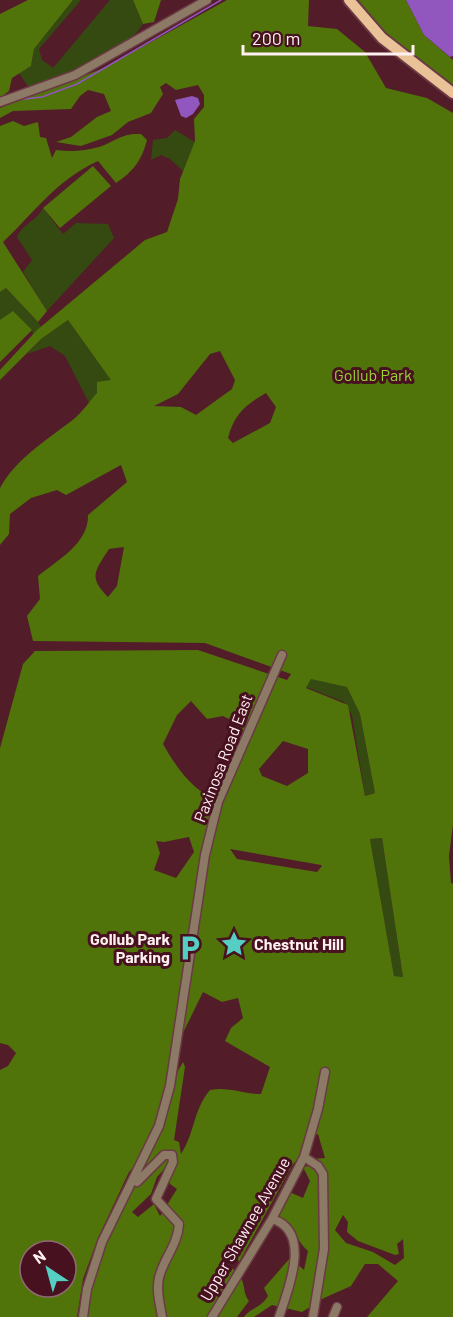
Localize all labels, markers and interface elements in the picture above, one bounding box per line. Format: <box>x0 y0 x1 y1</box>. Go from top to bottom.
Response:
scale bar <box>243 18 412 56</box>
text: 200 m <box>252 27 300 49</box>
park label: Gollub Park <box>334 365 412 384</box>
street label: Paxinosa Road East <box>189 691 256 825</box>
place label: Gollub Park Parking <box>90 929 170 966</box>
place icon: Chestnut Hill <box>219 929 249 959</box>
parking icon: Gollub Park Parking <box>175 933 205 963</box>
place label: Chestnut Hill <box>254 934 344 953</box>
street label: Upper Shawnee Avenue <box>196 1154 293 1304</box>
north arrow <box>18 1239 78 1299</box>
text: N <box>29 1246 49 1267</box>

